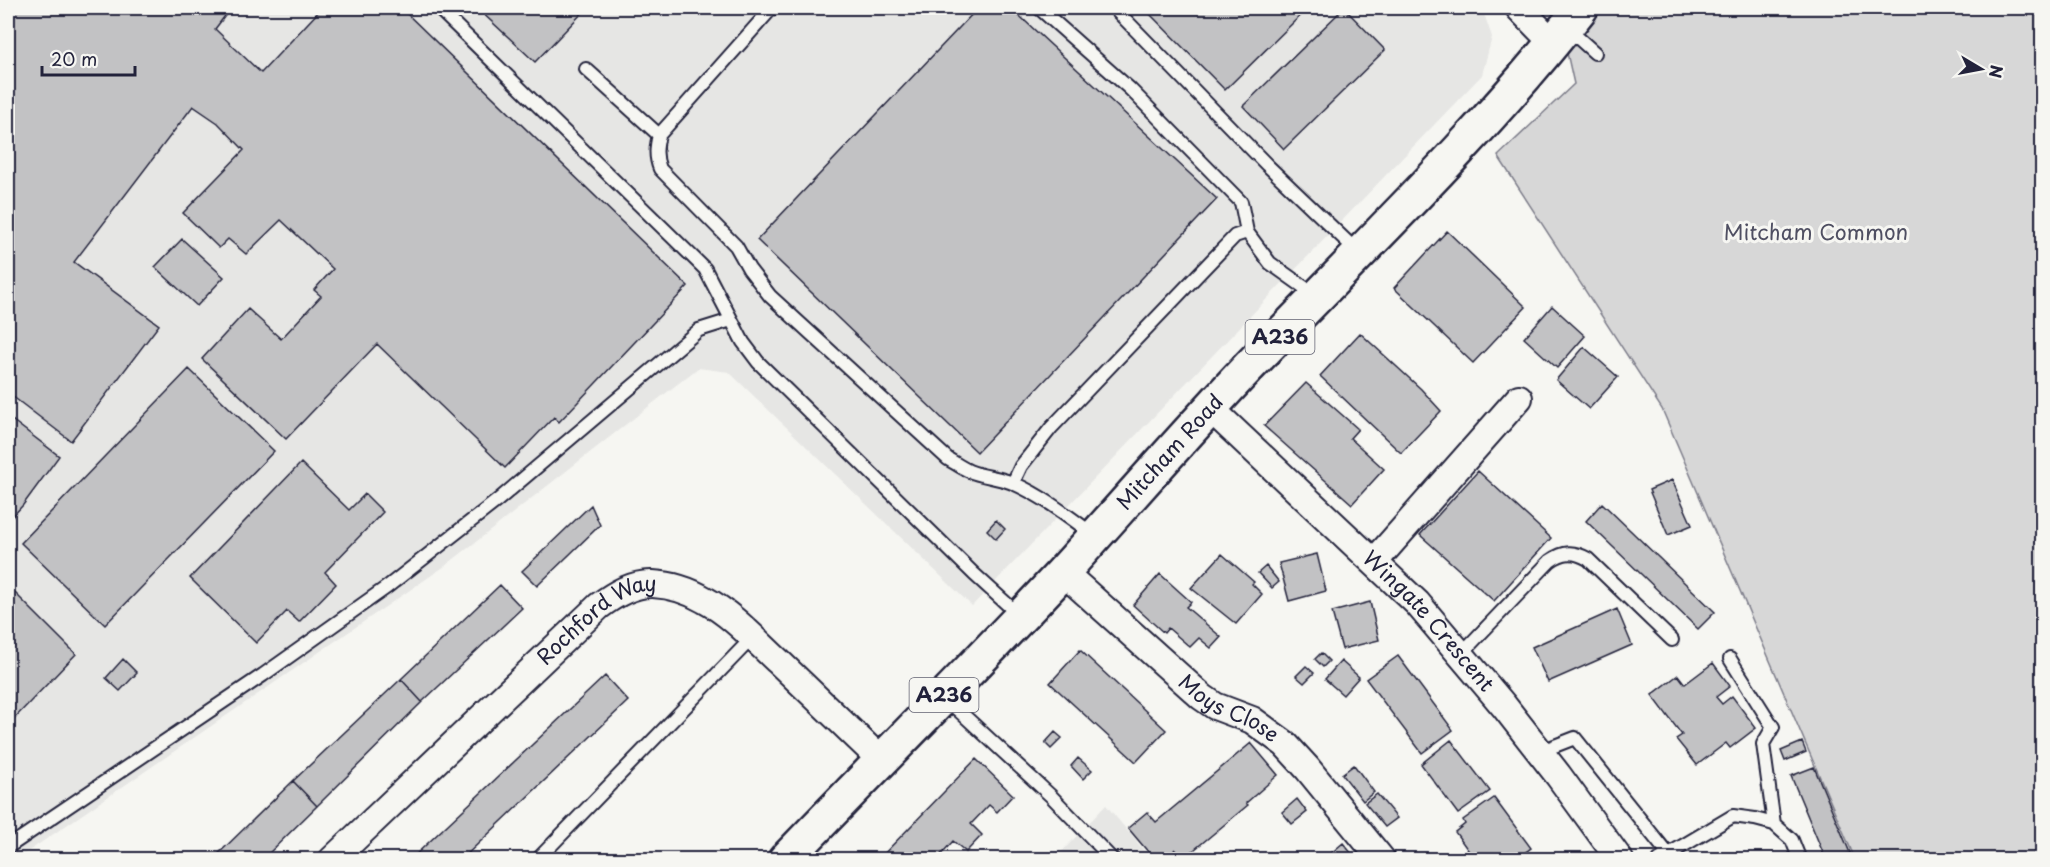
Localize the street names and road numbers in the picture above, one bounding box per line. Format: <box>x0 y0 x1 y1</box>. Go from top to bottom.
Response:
road number: A236 <box>1246 320 1314 354</box>
street label: Mitcham Road <box>1108 386 1230 516</box>
street label: Wingate Crescent <box>1356 542 1503 698</box>
street label: Rochford Way <box>529 566 657 671</box>
street label: Moys Close <box>1172 665 1287 749</box>
road number: A236 <box>910 678 978 712</box>

